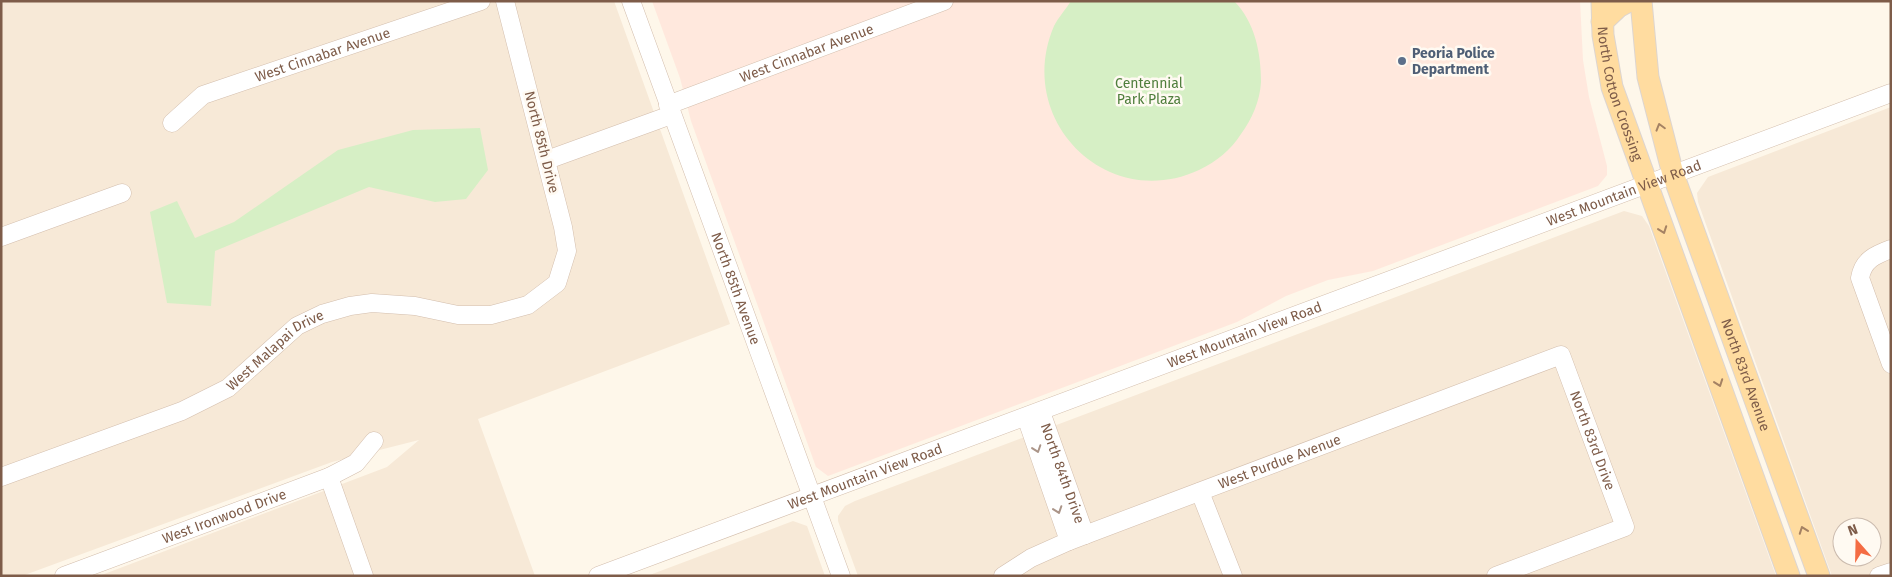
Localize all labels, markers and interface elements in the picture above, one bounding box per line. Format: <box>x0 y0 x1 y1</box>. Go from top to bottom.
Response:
street label: West Cinnabar Avenue <box>737 20 876 86</box>
street label: West Cinnabar Avenue <box>253 24 393 86</box>
street label: North Cotton Crossing <box>1594 26 1646 164</box>
place label: Peoria Police Department <box>1412 45 1495 78</box>
marker: Peoria Police Department <box>1396 55 1408 67</box>
park label: Centennial Park Plaza <box>1115 75 1183 108</box>
street label: North 85th Drive <box>521 89 562 195</box>
one-way arrow <box>1656 123 1666 132</box>
street label: West Mountain View Road <box>1544 157 1704 230</box>
one-way arrow <box>1657 225 1667 234</box>
street label: North 85th Avenue <box>707 230 764 347</box>
street label: West Mountain View Road <box>1165 298 1324 372</box>
street label: West Malapai Drive <box>223 306 327 394</box>
street label: North 83rd Avenue <box>1717 316 1774 433</box>
one-way arrow <box>1713 378 1723 387</box>
street label: North 83rd Drive <box>1566 388 1619 493</box>
street label: North 84th Drive <box>1037 421 1088 526</box>
street label: West Purdue Avenue <box>1216 431 1343 493</box>
street label: West Mountain View Road <box>785 440 945 513</box>
one-way arrow <box>1031 444 1041 452</box>
street label: West Ironwood Drive <box>160 486 289 548</box>
one-way arrow <box>1053 506 1063 514</box>
north arrow <box>1832 517 1882 567</box>
text: N <box>1845 521 1860 540</box>
one-way arrow <box>1799 526 1809 535</box>

